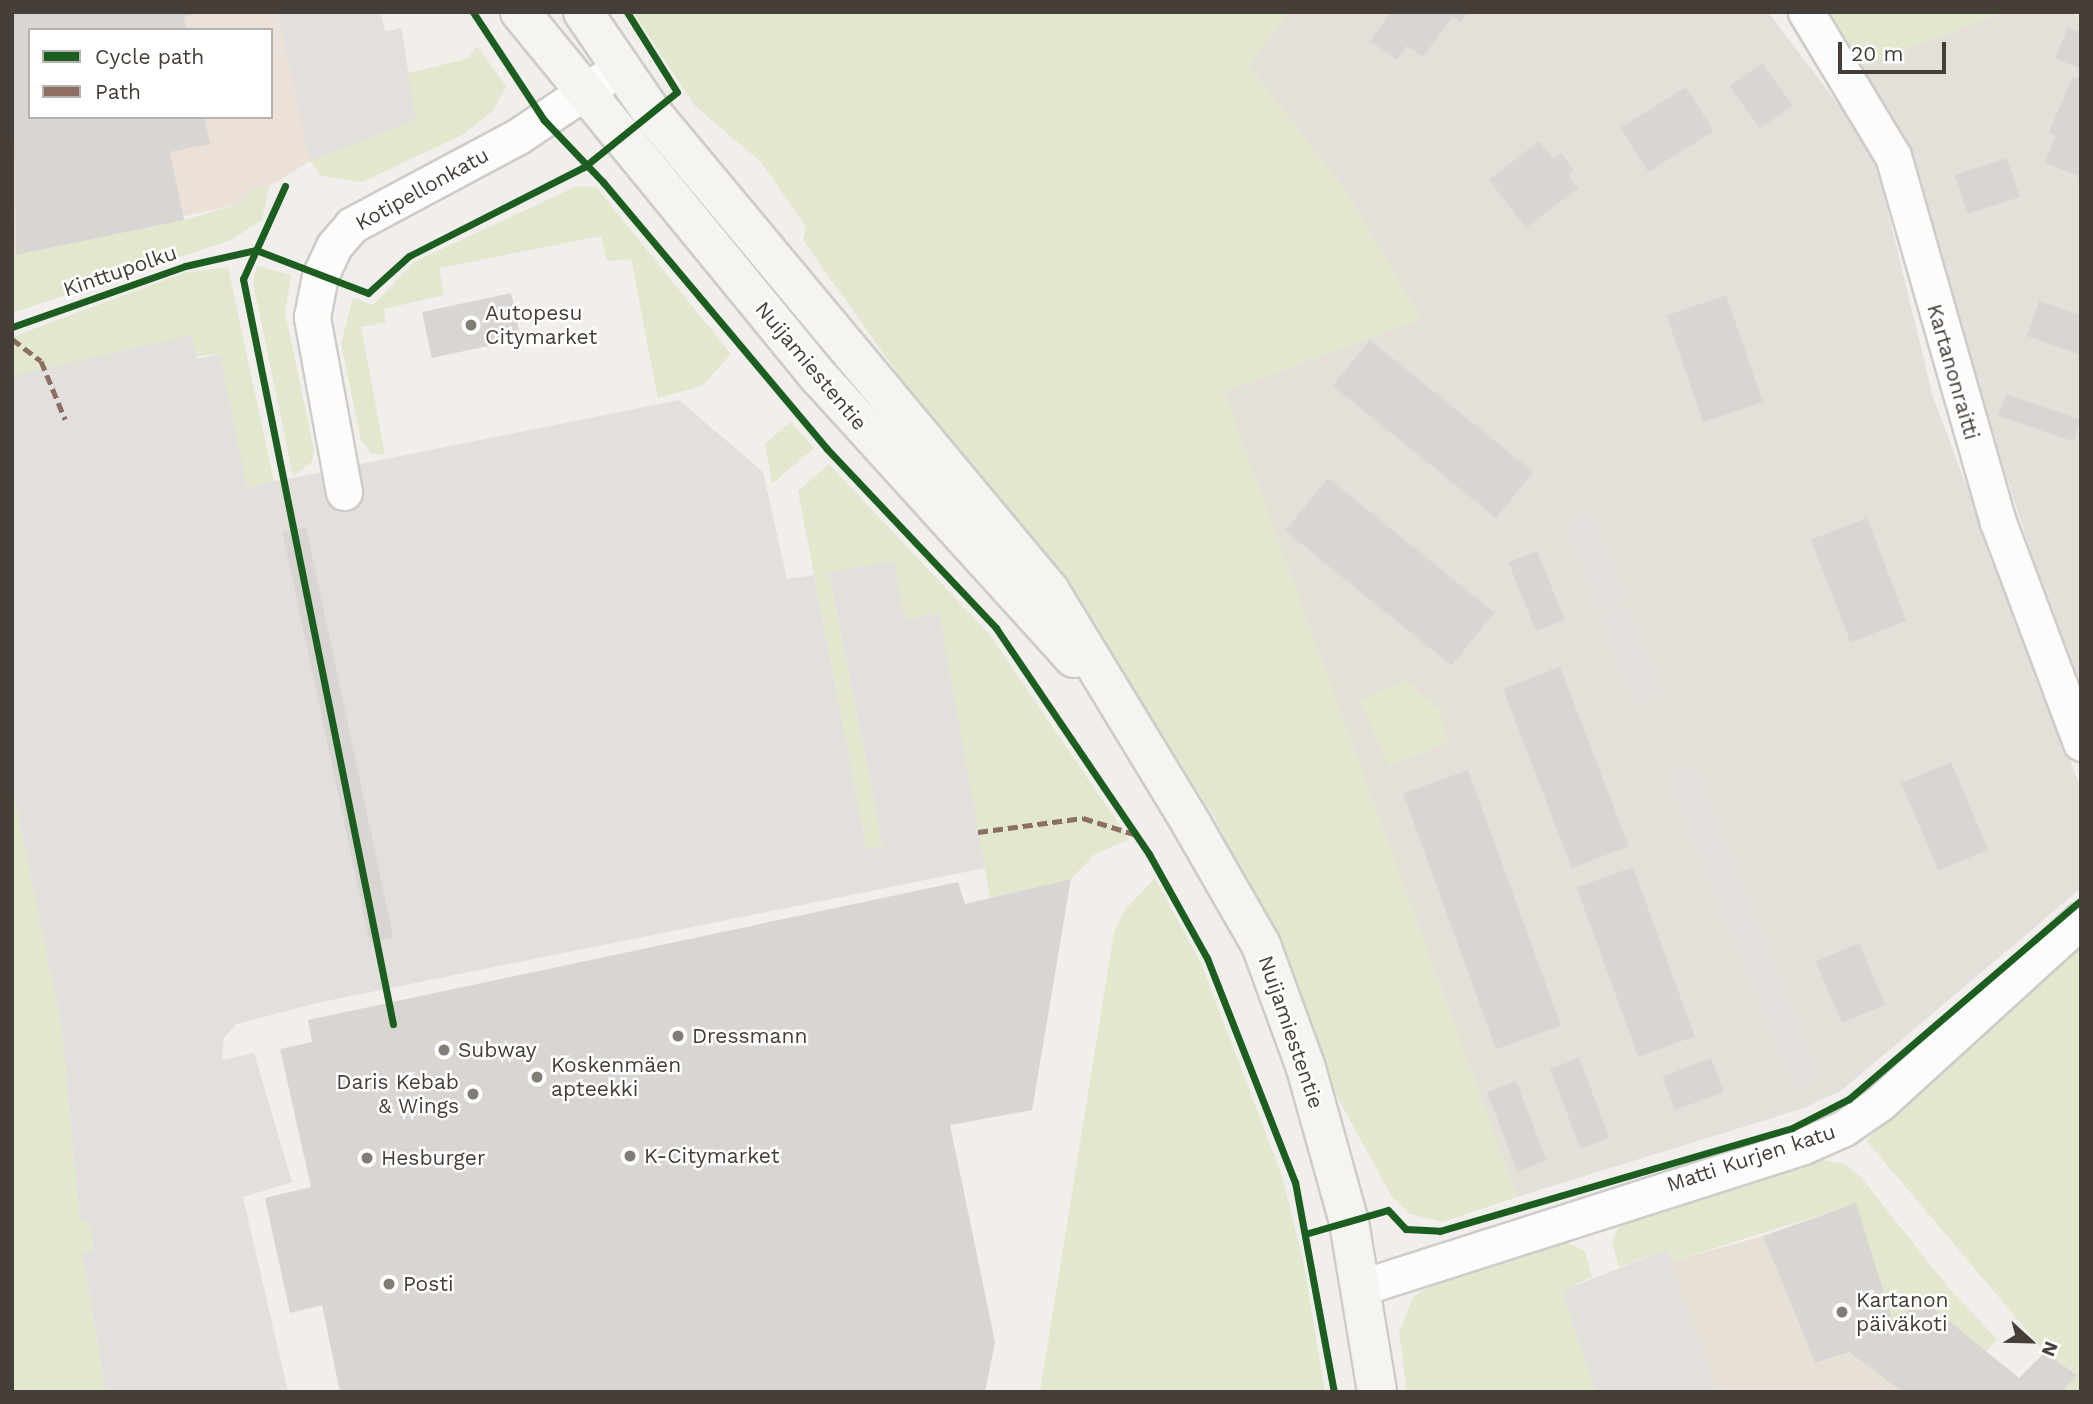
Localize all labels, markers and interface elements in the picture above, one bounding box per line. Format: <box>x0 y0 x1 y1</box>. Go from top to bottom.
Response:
legend <box>28 28 273 119</box>
scale bar <box>1841 28 1950 72</box>
text: 20 m <box>1851 41 1903 66</box>
text: Cycle path <box>95 44 204 69</box>
text: Path <box>95 79 141 104</box>
street label: Kotipellonkatu <box>351 142 493 236</box>
street label: Kinttupolku <box>60 240 180 302</box>
street label: Nuijamiestentie <box>750 296 872 436</box>
place label: Autopesu Citymarket <box>485 300 597 350</box>
street label: Kartanonraitti <box>1922 301 1984 443</box>
marker: Autopesu Citymarket <box>463 317 479 333</box>
street label: Nuijamiestentie <box>1253 952 1329 1112</box>
place label: Dressmann <box>692 1023 807 1049</box>
marker: Dressmann <box>670 1028 686 1044</box>
place label: Subway <box>458 1037 537 1063</box>
marker: Subway <box>436 1042 452 1058</box>
place label: Koskenmäen apteekki <box>551 1052 681 1102</box>
place label: Daris Kebab & Wings <box>336 1069 459 1119</box>
marker: Koskenmäen apteekki <box>529 1069 545 1085</box>
marker: Daris Kebab & Wings <box>465 1086 481 1102</box>
street label: Matti Kurjen katu <box>1663 1119 1839 1197</box>
place label: K-Citymarket <box>644 1143 779 1169</box>
place label: Hesburger <box>381 1145 485 1171</box>
marker: K-Citymarket <box>622 1148 638 1164</box>
marker: Hesburger <box>359 1150 375 1166</box>
place label: Posti <box>403 1271 454 1297</box>
marker: Posti <box>381 1276 397 1292</box>
place label: Kartanon päiväkoti <box>1856 1287 1949 1337</box>
marker: Kartanon päiväkoti <box>1834 1304 1850 1320</box>
north arrow <box>1995 1306 2065 1376</box>
text: N <box>2037 1338 2063 1360</box>

